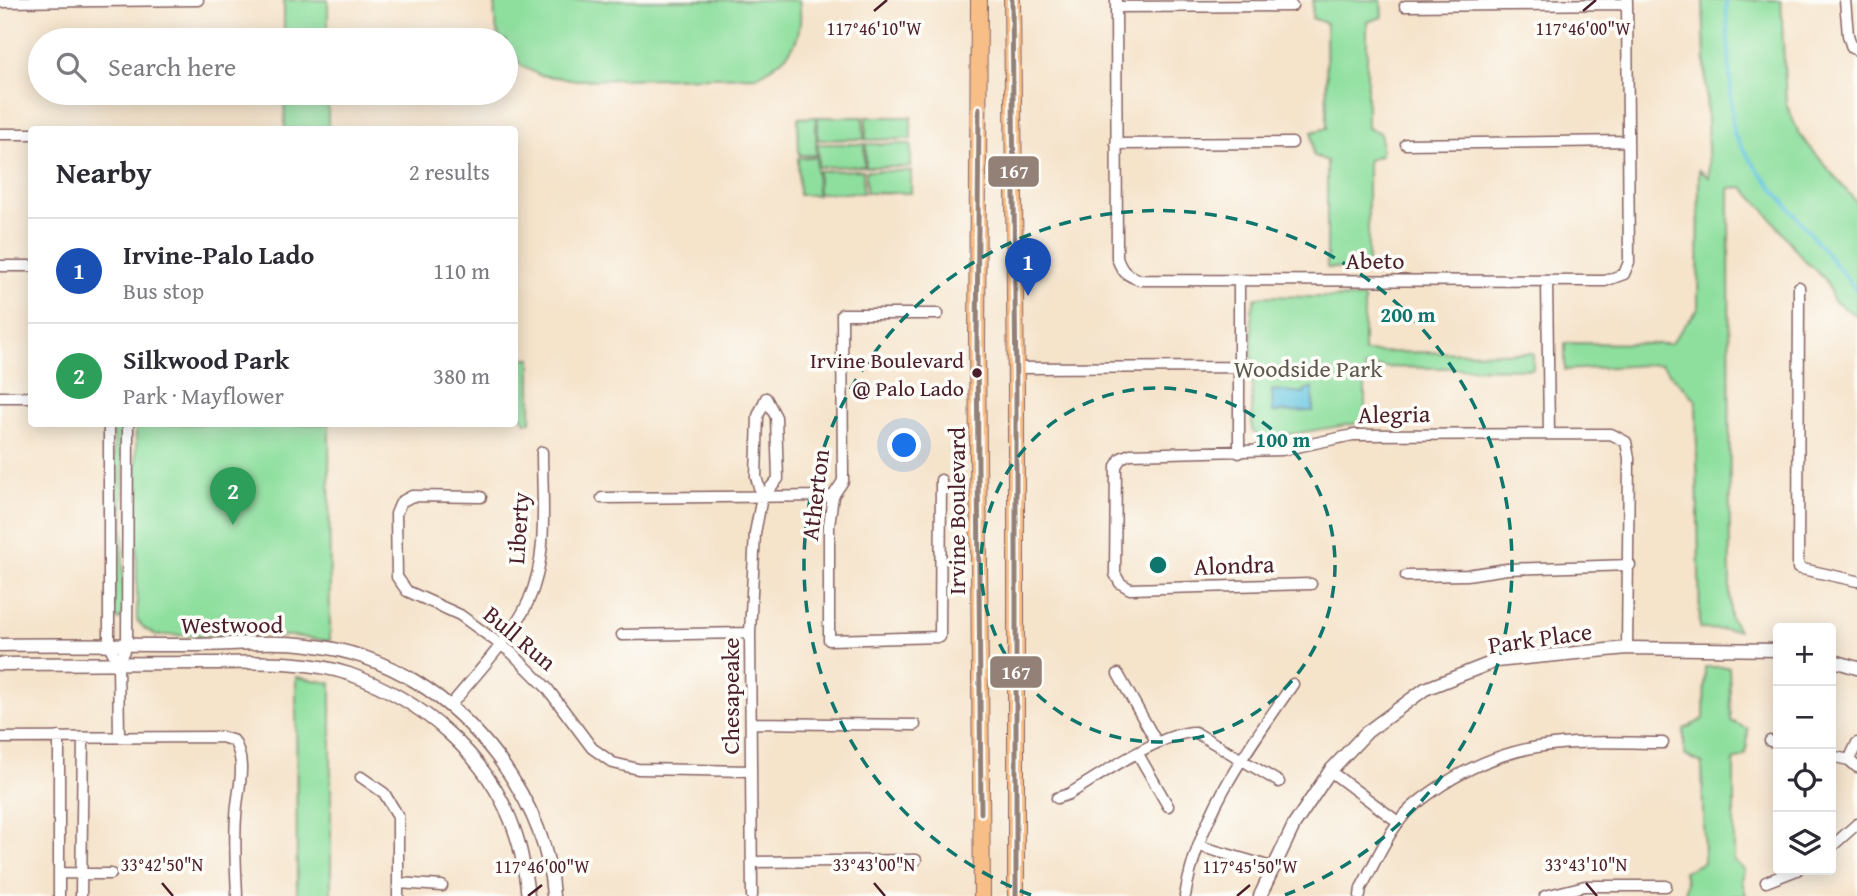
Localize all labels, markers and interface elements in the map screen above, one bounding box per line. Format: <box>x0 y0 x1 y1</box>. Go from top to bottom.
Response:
text: 117°46'10"W <box>827 15 922 42</box>
text: 117°46'00"W <box>1536 15 1631 42</box>
search box <box>28 28 518 105</box>
text: Search here <box>108 47 236 86</box>
icon: search <box>52 48 90 86</box>
text: Nearby <box>56 150 152 194</box>
text: 2 results <box>409 155 490 188</box>
line badge: 167 <box>987 155 1040 188</box>
text: 167 <box>999 157 1029 185</box>
text: Irvine-Palo Lado <box>123 235 314 274</box>
pin: 1 <box>1005 238 1051 296</box>
street label: Abeto <box>1346 243 1404 278</box>
text: 1 <box>73 254 85 287</box>
text: 110 m <box>433 254 490 287</box>
text: Bus stop <box>123 274 204 307</box>
text: 200 m <box>1380 299 1436 330</box>
text: Silkwood Park <box>123 340 289 379</box>
place label: Irvine Boulevard @ Palo Lado <box>810 344 964 404</box>
park label: Woodside Park <box>1234 351 1383 386</box>
text: 2 <box>73 359 85 392</box>
text: 380 m <box>433 359 490 392</box>
marker: Irvine Boulevard @ Palo Lado <box>970 366 984 380</box>
text: Park · Mayflower <box>123 379 284 412</box>
street label: Alegria <box>1357 396 1431 432</box>
text: 100 m <box>1255 424 1311 455</box>
street label: Irvine Boulevard <box>939 427 974 595</box>
your location <box>887 428 921 462</box>
street label: Atherton <box>792 447 838 543</box>
pin: 2 <box>210 467 256 525</box>
street label: Liberty <box>498 491 538 565</box>
street label: Alondra <box>1193 546 1276 584</box>
centre of rings <box>1146 553 1170 577</box>
street label: Bull Run <box>476 597 564 679</box>
street label: Westwood <box>181 607 284 642</box>
street label: Park Place <box>1486 613 1594 663</box>
map controls <box>1773 623 1836 875</box>
button: + <box>1773 623 1836 686</box>
street label: Chesapeake <box>713 637 748 755</box>
line badge: 167 <box>989 655 1043 689</box>
text: 167 <box>1001 658 1031 686</box>
button: − <box>1773 686 1836 749</box>
button: locate <box>1773 749 1836 812</box>
button: layers <box>1773 812 1836 875</box>
text: 33°42'50"N <box>121 851 204 878</box>
text: 33°43'00"N <box>833 851 916 878</box>
text: 33°43'10"N <box>1545 851 1628 878</box>
text: 117°46'00"W <box>495 853 590 880</box>
text: 117°45'50"W <box>1203 853 1298 880</box>

